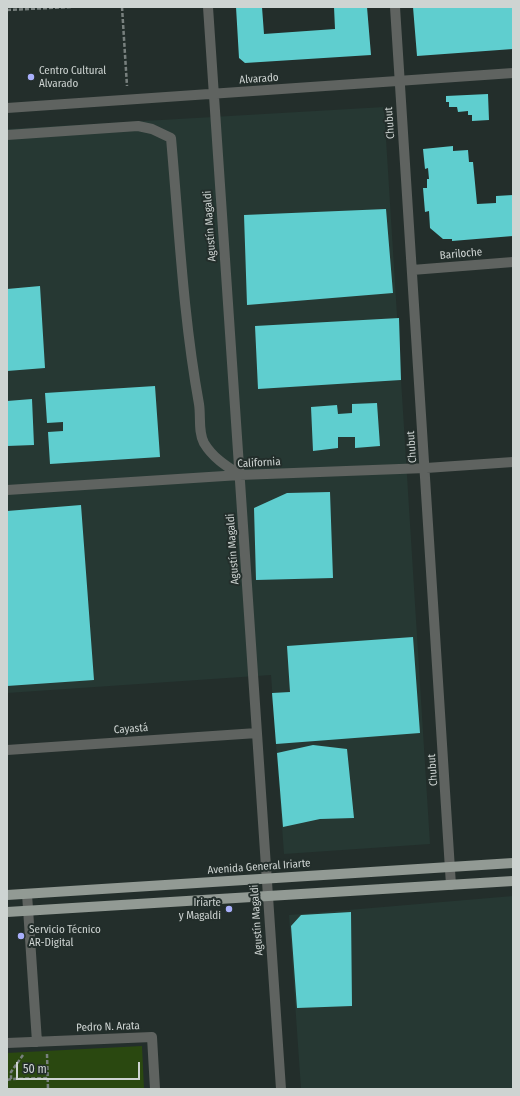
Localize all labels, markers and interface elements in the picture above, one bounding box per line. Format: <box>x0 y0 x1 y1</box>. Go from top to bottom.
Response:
place label: Centro Cultural Alvarado <box>39 64 106 90</box>
street label: Alvarado <box>239 71 279 87</box>
marker: Centro Cultural Alvarado <box>26 72 36 82</box>
street label: Chubut <box>382 106 398 140</box>
street label: Agustín Magaldi <box>201 190 219 262</box>
street label: Bariloche <box>439 246 483 262</box>
street label: Chubut <box>404 430 420 464</box>
street label: California <box>237 455 281 471</box>
street label: Agustín Magaldi <box>224 513 242 585</box>
street label: Cayastá <box>113 721 149 737</box>
street label: Chubut <box>425 753 441 787</box>
street label: Avenida General Iriarte <box>207 857 311 877</box>
street label: Agustín Magaldi <box>248 884 266 956</box>
place label: Iriarte y Magaldi <box>179 896 221 922</box>
marker: Iriarte y Magaldi <box>224 904 234 914</box>
place label: Servicio Técnico AR-Digital <box>29 923 101 949</box>
marker: Servicio Técnico AR-Digital <box>16 931 26 941</box>
street label: Pedro N. Arata <box>76 1019 140 1035</box>
scale bar <box>18 1054 142 1080</box>
text: 50 m <box>23 1062 47 1076</box>

